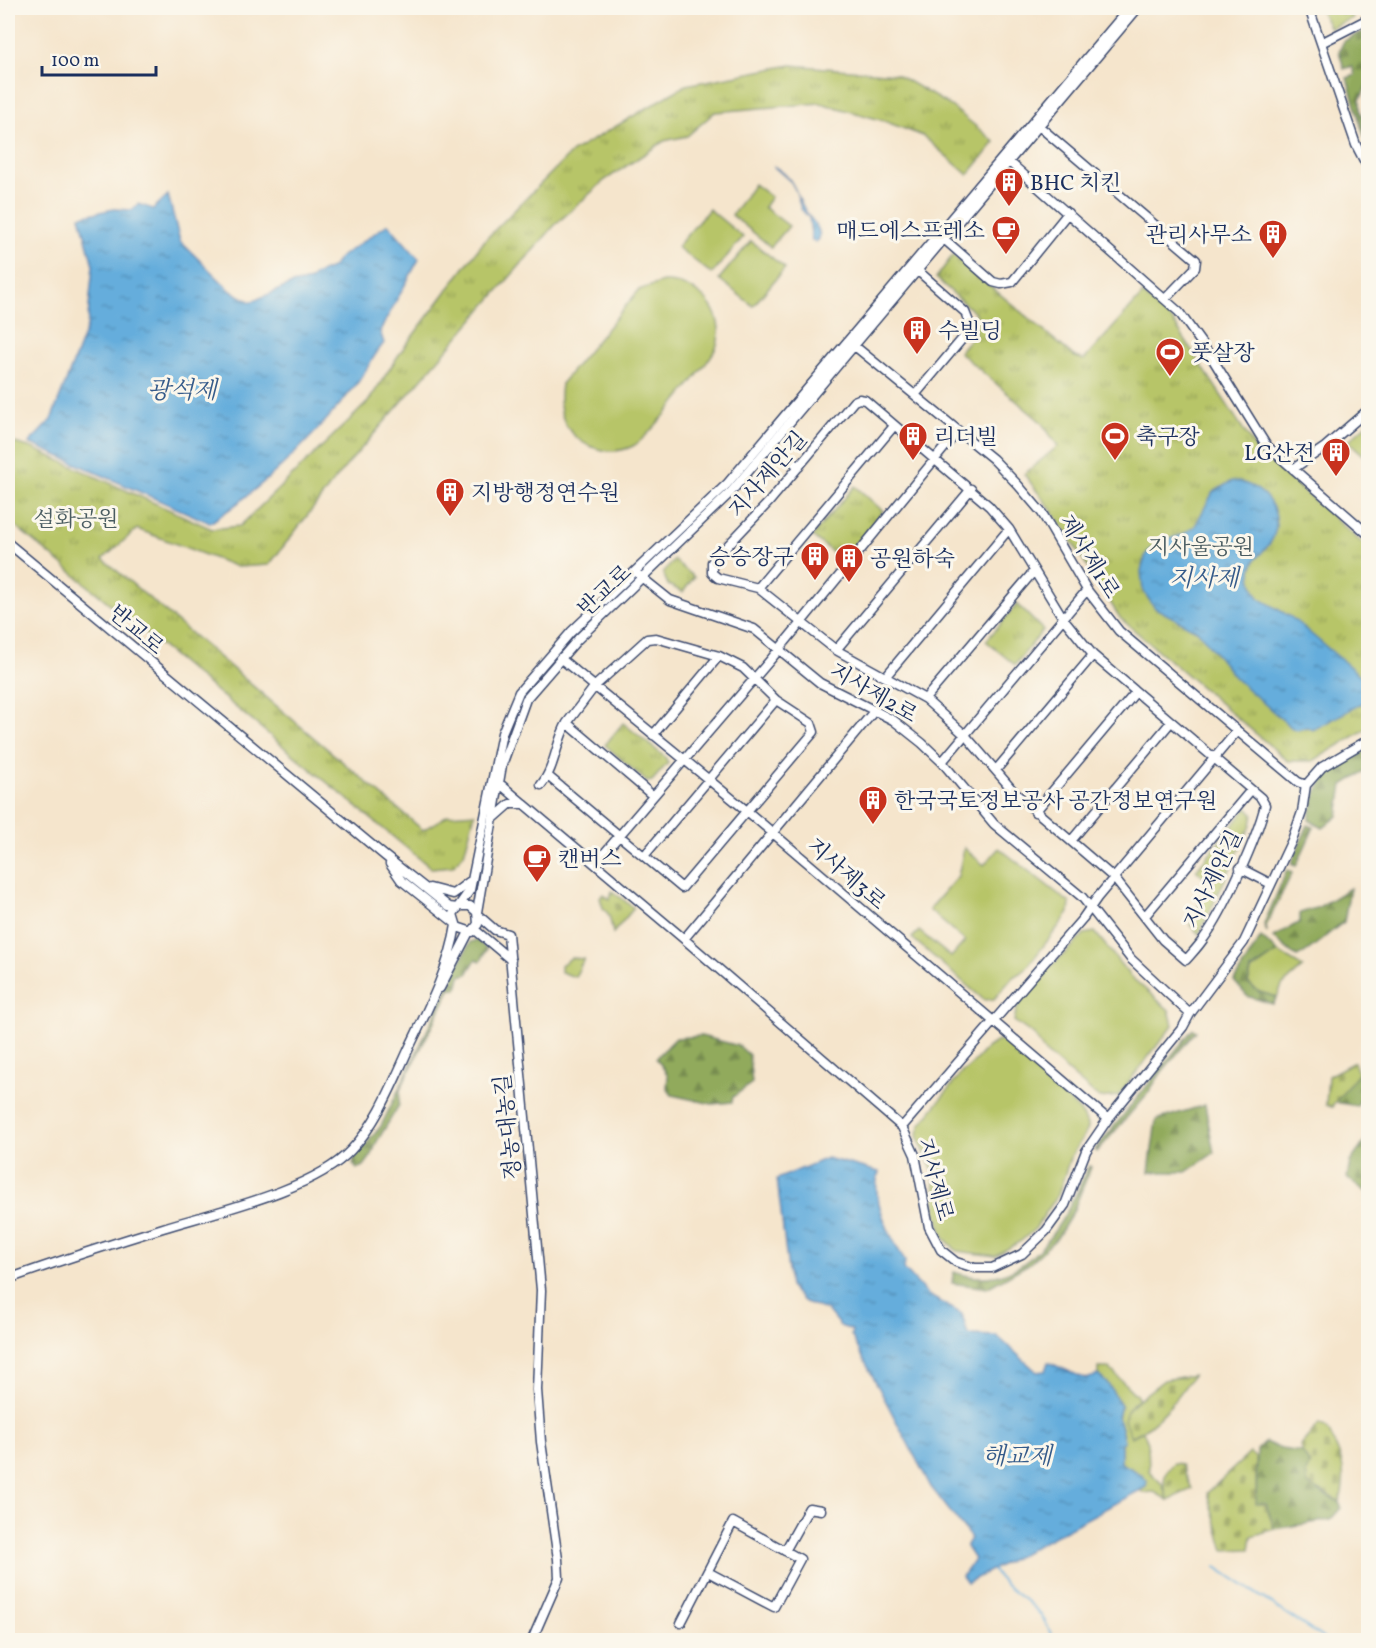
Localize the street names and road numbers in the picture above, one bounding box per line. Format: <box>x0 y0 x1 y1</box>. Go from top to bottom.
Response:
street label: 지사제안길 <box>722 425 815 526</box>
street label: 제사제1로 <box>1050 509 1126 605</box>
street label: 반교로 <box>572 559 640 625</box>
street label: 반교로 <box>101 599 170 663</box>
street label: 지사제2로 <box>823 657 922 732</box>
street label: 지사제안길 <box>1177 826 1251 935</box>
street label: 지사제3로 <box>799 832 892 918</box>
street label: 정농대농길 <box>489 1072 530 1181</box>
street label: 지사제로 <box>908 1135 960 1225</box>

